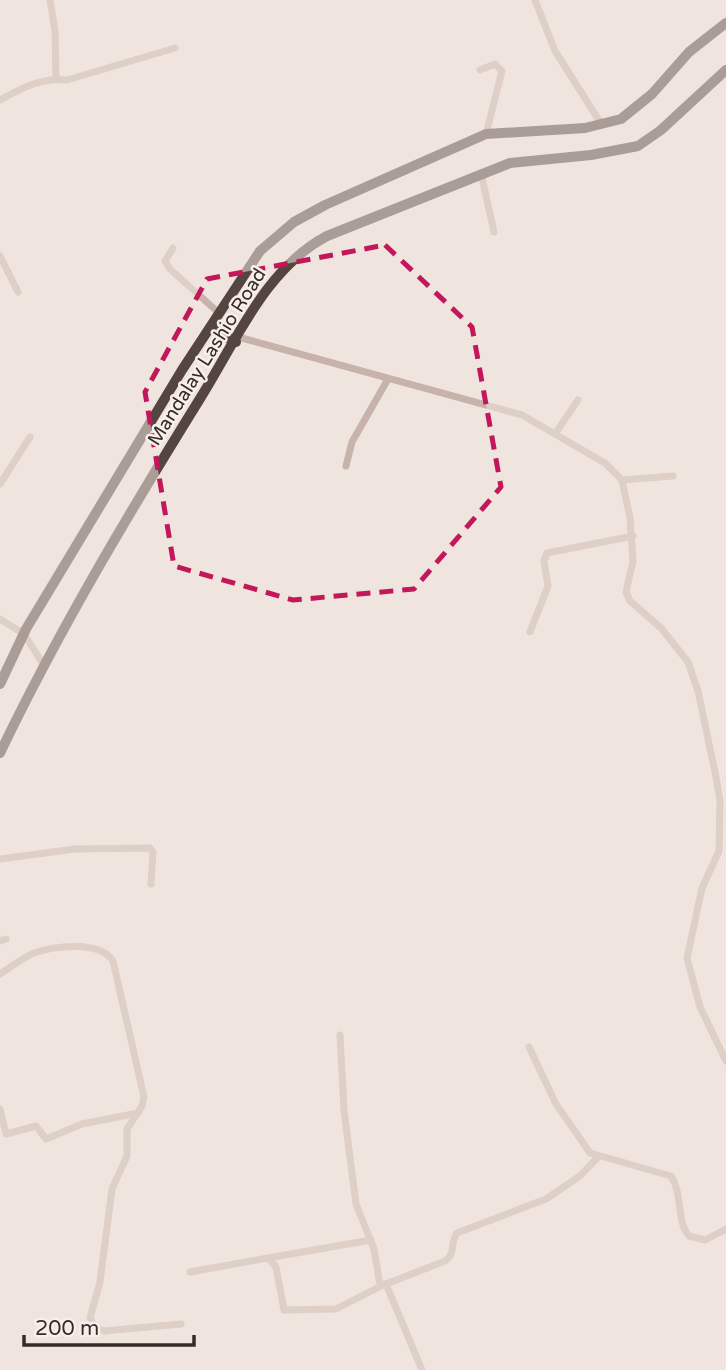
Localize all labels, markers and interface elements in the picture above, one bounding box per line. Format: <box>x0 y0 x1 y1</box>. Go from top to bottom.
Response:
street label: Mandalay Lashio Road <box>143 264 271 450</box>
scale bar <box>24 1304 194 1348</box>
text: 200 m <box>35 1316 99 1341</box>

